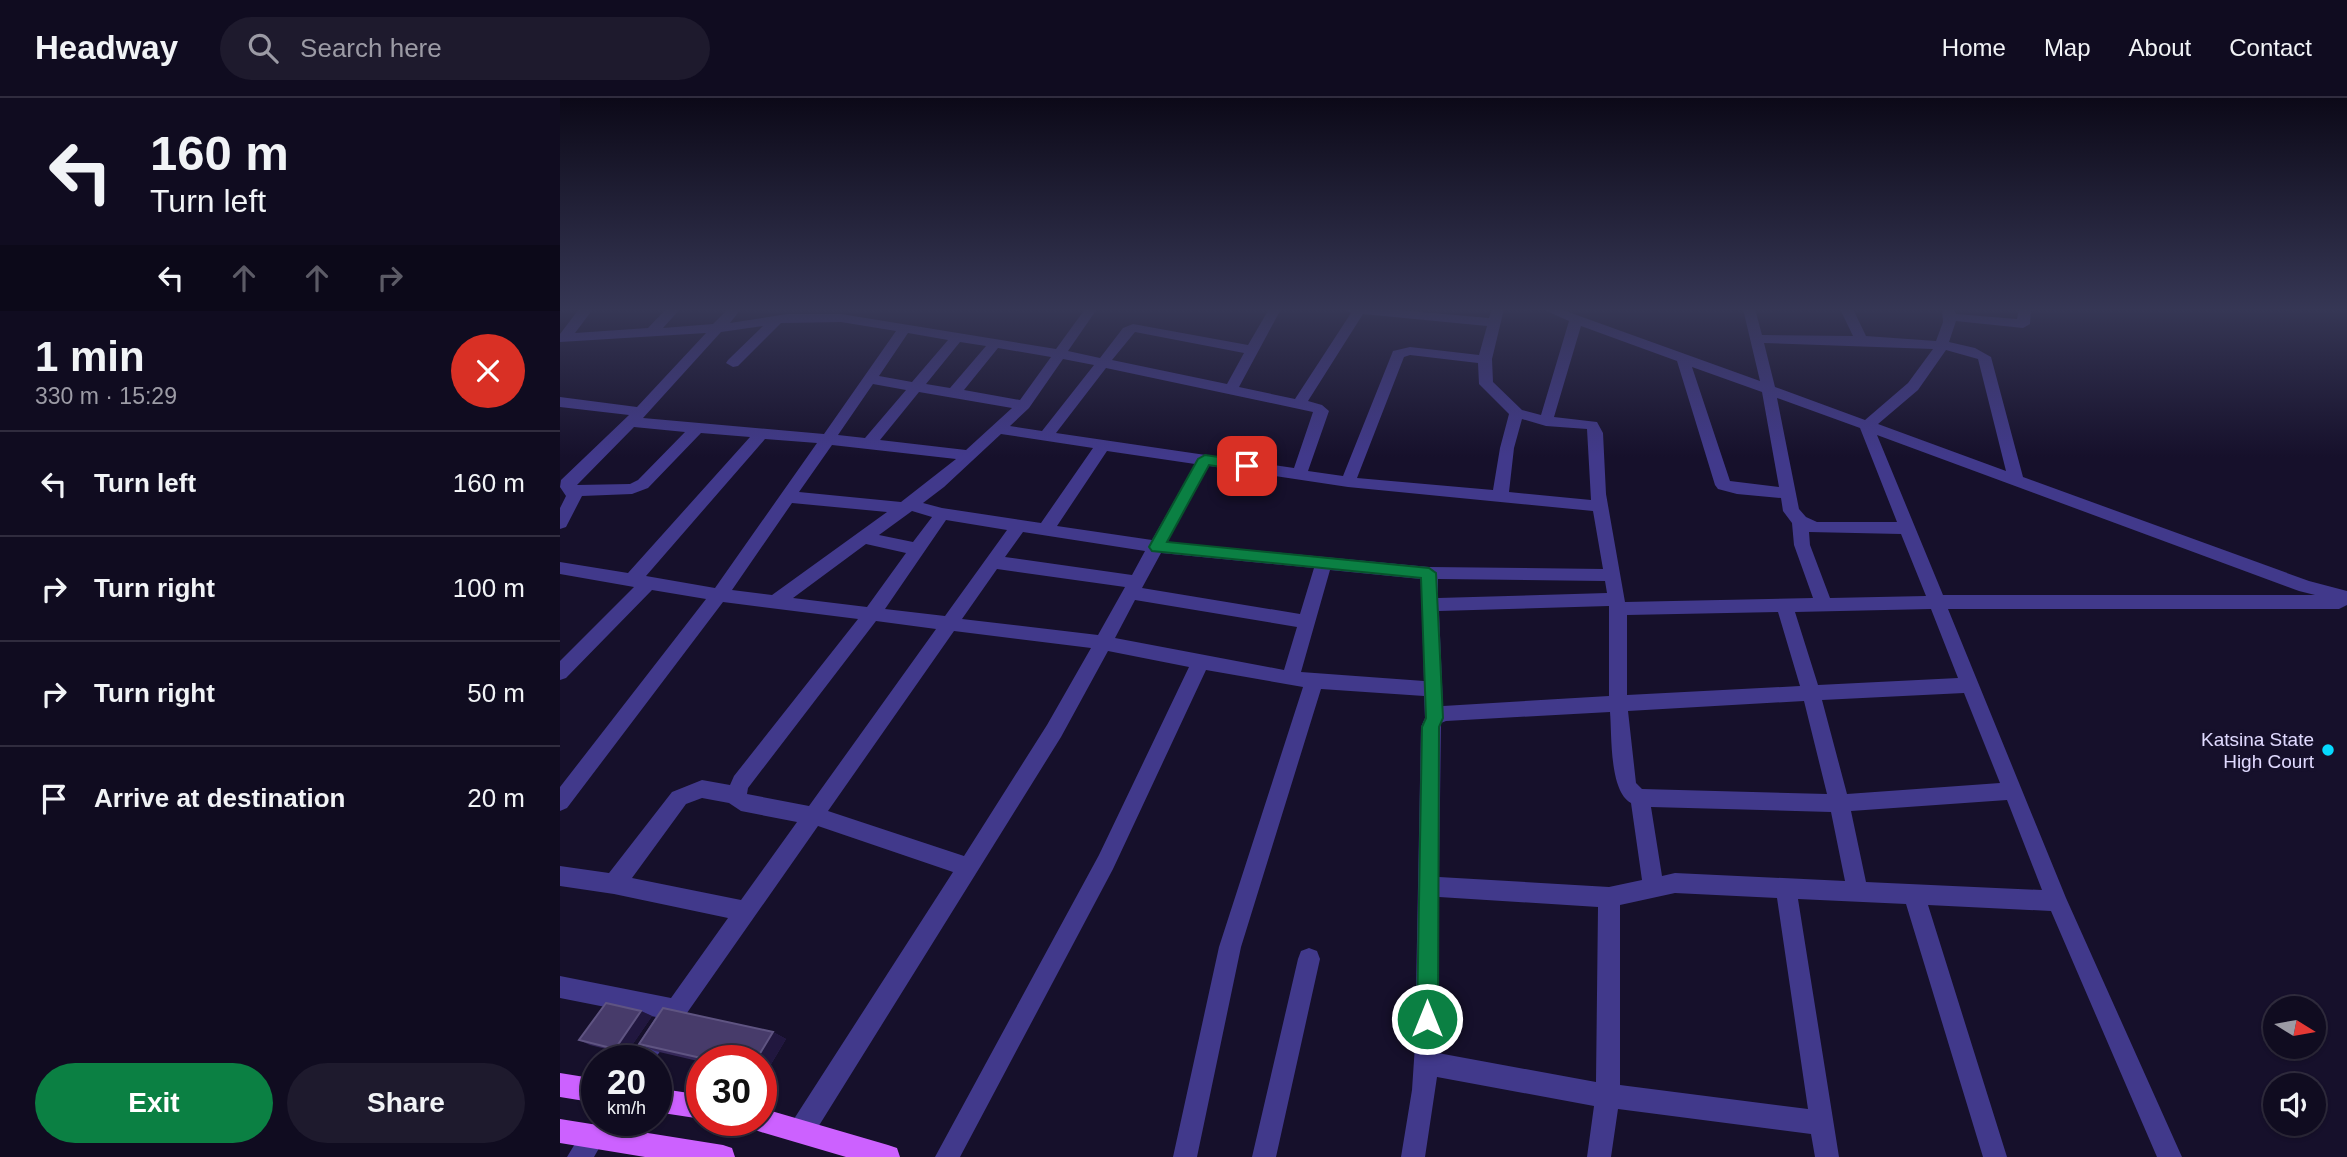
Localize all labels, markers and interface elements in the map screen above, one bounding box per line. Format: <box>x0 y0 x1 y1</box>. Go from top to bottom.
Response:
search box <box>220 17 710 80</box>
text: Headway <box>35 29 178 66</box>
icon: search <box>244 29 282 67</box>
text: Search here <box>300 33 442 63</box>
text: Home <box>1942 34 2006 61</box>
text: Map <box>2044 34 2091 61</box>
text: About <box>2129 34 2191 61</box>
text: Contact <box>2229 34 2312 61</box>
icon: left <box>35 126 126 217</box>
text: 160 m <box>150 126 289 180</box>
text: Turn left <box>150 183 266 219</box>
icon: left <box>152 259 190 297</box>
icon: ahead <box>225 259 263 297</box>
icon: ahead <box>298 259 336 297</box>
icon: right <box>371 259 409 297</box>
text: 1 min <box>35 333 145 380</box>
button: close <box>451 334 525 408</box>
text: 330 m · 15:29 <box>35 383 177 409</box>
pin <box>1217 436 1277 496</box>
icon: arrive <box>1228 447 1266 485</box>
icon: left <box>35 465 73 503</box>
text: Turn left <box>94 468 196 498</box>
text: 160 m <box>453 468 525 498</box>
icon: right <box>35 570 73 608</box>
text: Turn right <box>94 573 215 603</box>
text: 100 m <box>453 573 525 603</box>
icon: right <box>35 675 73 713</box>
text: Turn right <box>94 678 215 708</box>
text: 50 m <box>467 678 525 708</box>
place label: Katsina State High Court <box>2201 729 2315 772</box>
marker: Katsina State High Court <box>2320 742 2336 758</box>
icon: arrive <box>35 780 73 818</box>
text: Arrive at destination <box>94 783 345 813</box>
text: 20 m <box>467 783 525 813</box>
position arrow <box>1390 982 1464 1056</box>
north arrow <box>2263 996 2326 1059</box>
map controls <box>2263 996 2326 1136</box>
speed limit sign: 30 <box>686 1045 777 1136</box>
text: 20 <box>607 1062 646 1101</box>
button: Exit <box>35 1063 273 1143</box>
button: Share <box>287 1063 525 1143</box>
button: sound <box>2263 1073 2326 1136</box>
text: km/h <box>607 1098 646 1118</box>

